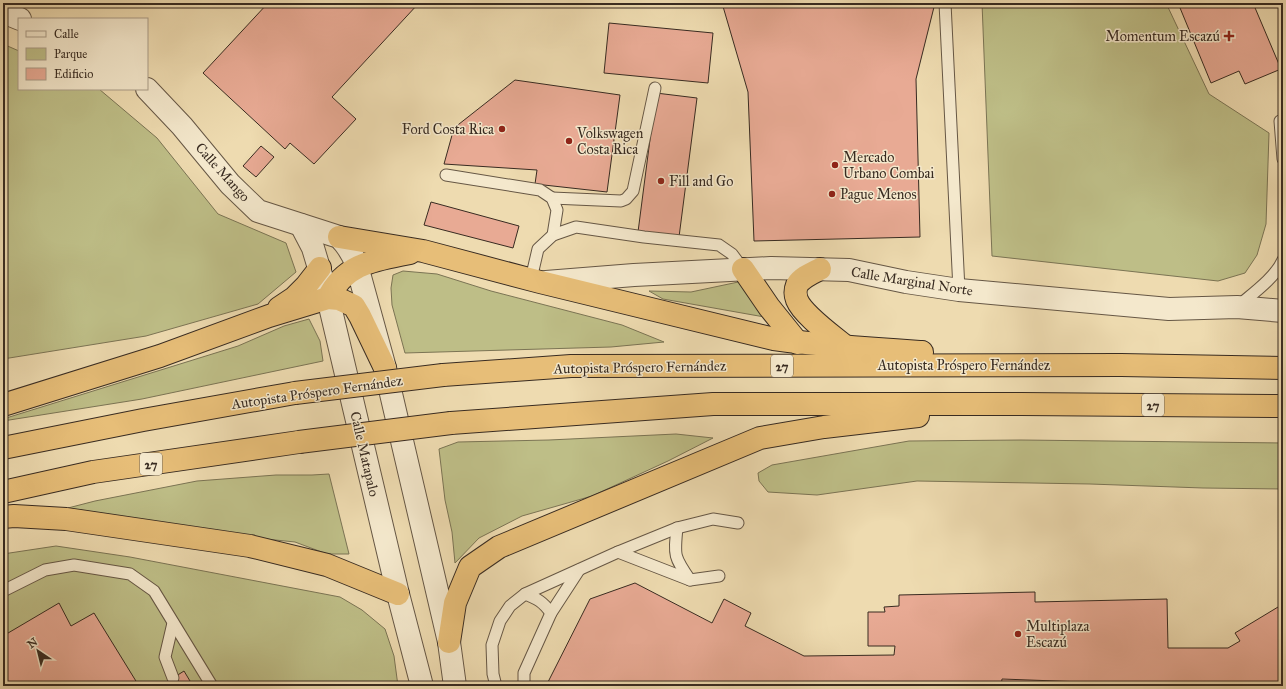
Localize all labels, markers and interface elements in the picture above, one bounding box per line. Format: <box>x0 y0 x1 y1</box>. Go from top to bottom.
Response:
legend <box>18 18 148 90</box>
text: Calle <box>54 27 79 41</box>
place label: Momentum Escazú <box>1105 28 1221 45</box>
marker: Momentum Escazú <box>1223 30 1235 42</box>
text: Parque <box>54 47 87 62</box>
text: Edificio <box>54 67 93 81</box>
place label: Ford Costa Rica <box>402 121 494 138</box>
marker: Ford Costa Rica <box>497 124 507 134</box>
place label: Volkswagen Costa Rica <box>576 125 644 158</box>
marker: Volkswagen Costa Rica <box>564 136 574 146</box>
street label: Calle Mango <box>192 139 254 205</box>
place label: Mercado Urbano Combai <box>843 149 934 182</box>
marker: Mercado Urbano Combai <box>830 160 840 170</box>
place label: Fill and Go <box>669 173 734 190</box>
marker: Fill and Go <box>656 176 666 186</box>
place label: Pague Menos <box>840 186 917 203</box>
marker: Pague Menos <box>827 189 837 199</box>
street label: Calle Marginal Norte <box>850 263 974 300</box>
road number: 27 <box>771 355 793 377</box>
street label: Autopista Próspero Fernández <box>553 357 727 378</box>
street label: Autopista Próspero Fernández <box>877 357 1051 374</box>
street label: Autopista Próspero Fernández <box>229 372 404 413</box>
road number: 27 <box>1142 394 1164 416</box>
street label: Calle Matapalo <box>346 410 383 498</box>
road number: 27 <box>140 453 162 475</box>
place label: Multiplaza Escazú <box>1026 618 1089 651</box>
marker: Multiplaza Escazú <box>1013 629 1023 639</box>
north arrow <box>18 631 58 671</box>
text: N <box>25 635 41 651</box>

